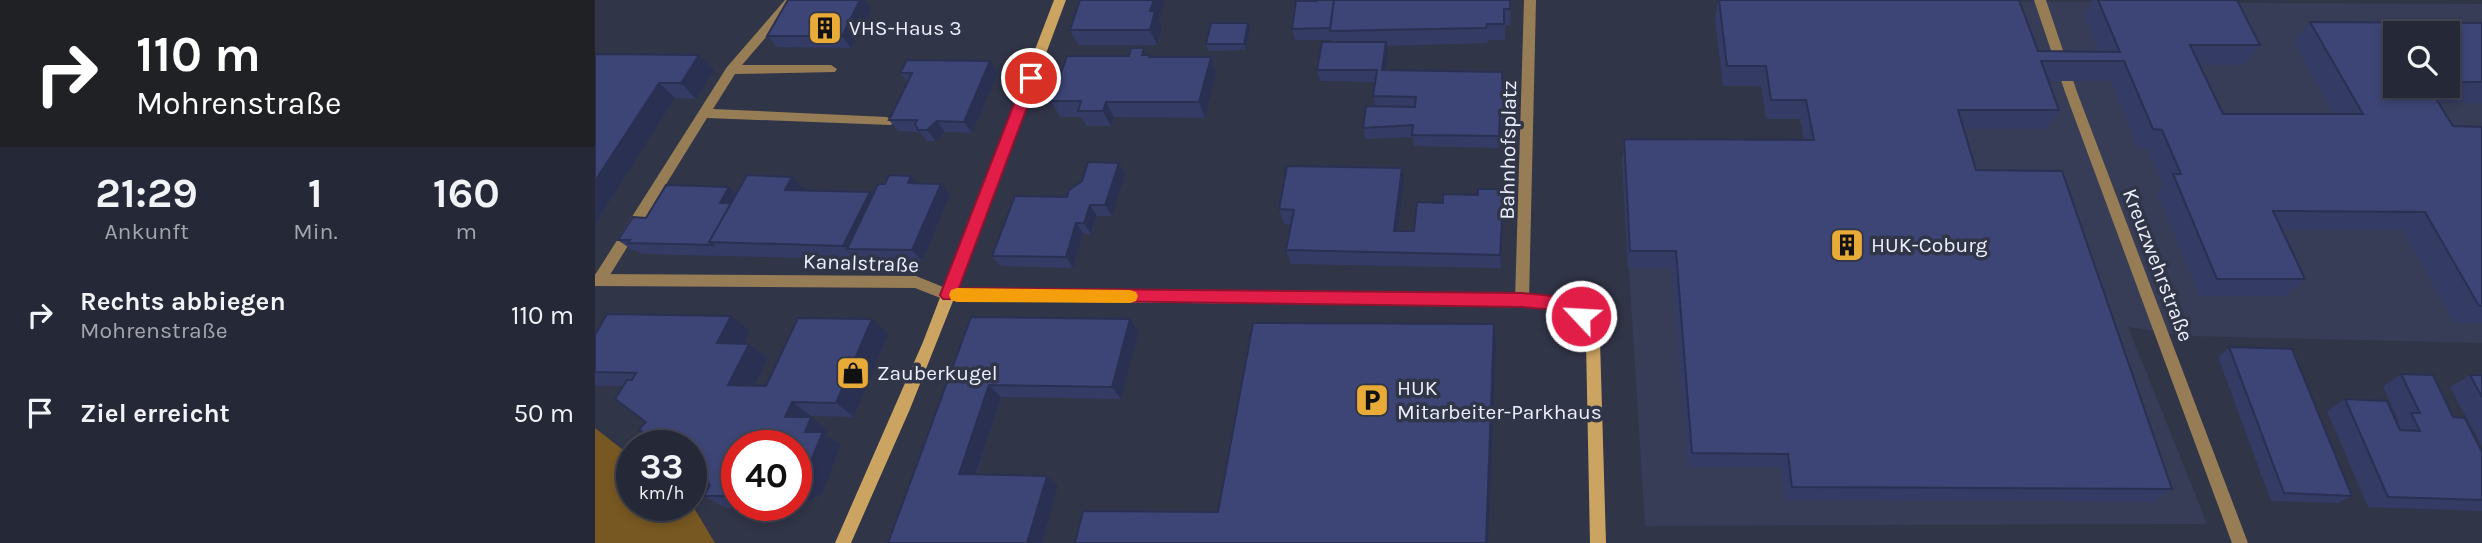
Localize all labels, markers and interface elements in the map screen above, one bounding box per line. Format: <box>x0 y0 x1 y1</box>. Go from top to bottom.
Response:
building icon: VHS-Haus 3 <box>806 9 844 47</box>
place label: VHS-Haus 3 <box>849 16 962 40</box>
map controls <box>2383 21 2460 98</box>
button: search <box>2383 21 2460 98</box>
text: 110 m <box>136 26 261 83</box>
icon: right <box>21 28 112 119</box>
pin <box>1001 48 1061 108</box>
icon: arrive <box>1012 59 1050 97</box>
street label: Bahnhofsplatz <box>1495 80 1521 220</box>
text: Mohrenstraße <box>136 85 341 122</box>
text: 21:29 <box>95 168 198 218</box>
text: 1 <box>308 168 323 218</box>
text: 160 <box>433 168 500 218</box>
street label: Kreuzwehrstraße <box>2118 185 2198 345</box>
text: Ankunft <box>104 218 189 245</box>
text: Min. <box>293 218 338 245</box>
text: m <box>455 218 477 245</box>
building icon: HUK-Coburg <box>1828 226 1866 264</box>
place label: HUK-Coburg <box>1871 233 1988 257</box>
street label: Kanalstraße <box>803 249 919 277</box>
position arrow <box>1544 279 1618 353</box>
text: Rechts abbiegen <box>80 286 286 317</box>
icon: right <box>21 296 59 334</box>
text: 110 m <box>511 300 574 331</box>
text: Mohrenstraße <box>80 317 228 344</box>
shop icon: Zauberkugel <box>834 354 872 392</box>
place label: Zauberkugel <box>877 361 998 385</box>
place label: HUK Mitarbeiter-Parkhaus <box>1397 376 1602 424</box>
parking icon: HUK Mitarbeiter-Parkhaus <box>1353 381 1391 419</box>
icon: arrive <box>21 394 59 432</box>
text: Ziel erreicht <box>80 398 230 429</box>
text: 50 m <box>513 398 574 429</box>
speed limit sign: 40 <box>721 430 812 521</box>
text: 33 <box>640 446 683 487</box>
text: km/h <box>639 482 684 504</box>

